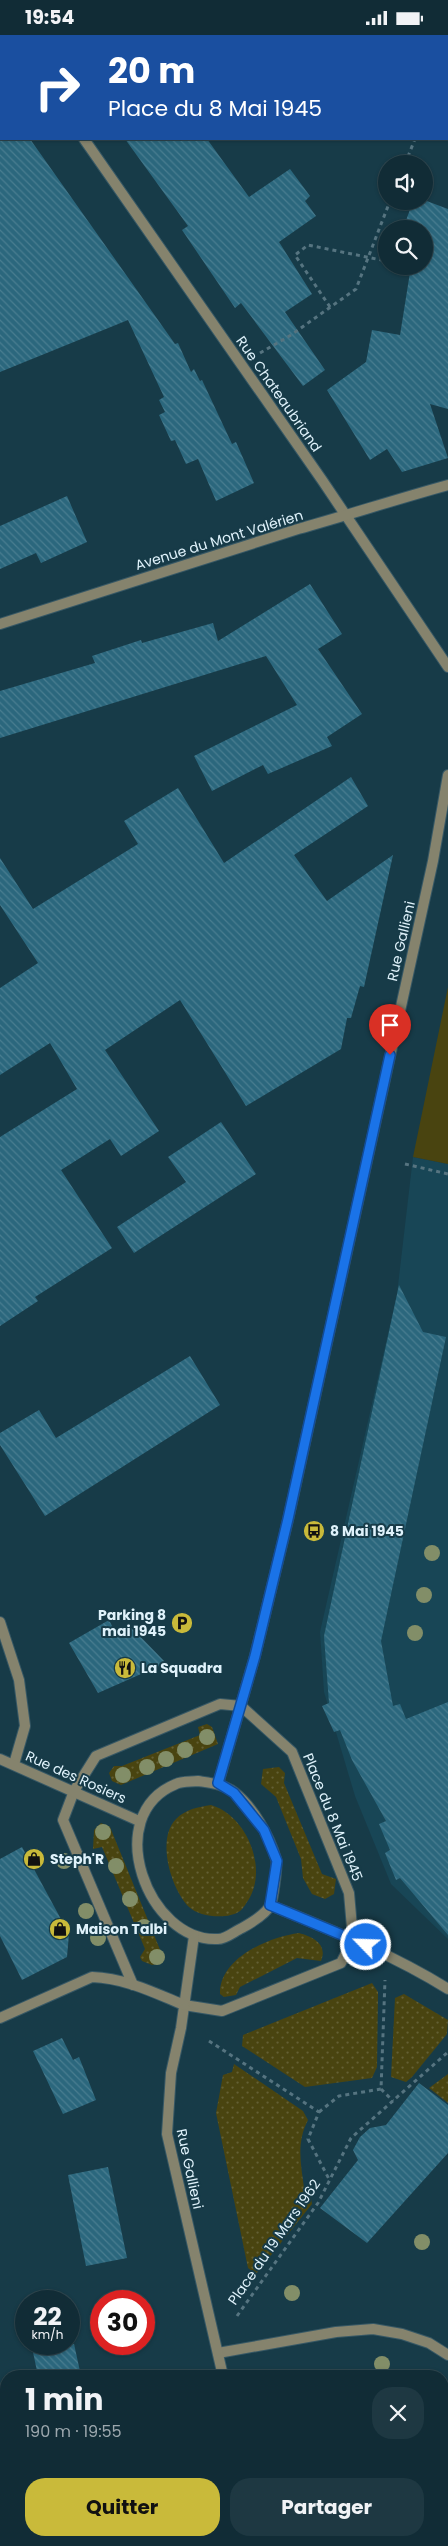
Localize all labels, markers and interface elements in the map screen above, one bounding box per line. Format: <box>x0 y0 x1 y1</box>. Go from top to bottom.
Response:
text: 19:54 <box>25 4 74 31</box>
text: 20 m <box>108 46 195 95</box>
icon: right <box>25 55 90 120</box>
text: Place du 8 Mai 1945 <box>108 93 322 124</box>
map controls <box>378 155 433 275</box>
button: sound <box>378 155 433 210</box>
button: search <box>378 220 433 275</box>
street label: Rue Chateaubriand <box>231 332 327 456</box>
street label: Avenue du Mont Valérien <box>133 505 305 575</box>
street label: Rue Gallieni <box>382 899 420 983</box>
pin <box>369 1004 411 1055</box>
icon: arrive <box>376 1011 404 1039</box>
bus stop icon: 8 Mai 1945 <box>302 1519 326 1543</box>
place label: 8 Mai 1945 <box>330 1521 404 1541</box>
place label: Parking 8 mai 1945 <box>98 1605 166 1641</box>
parking icon: Parking 8 mai 1945 <box>170 1611 194 1635</box>
restaurant icon: La Squadra <box>113 1656 137 1680</box>
place label: La Squadra <box>141 1658 222 1678</box>
street label: Rue des Rosiers <box>22 1746 130 1808</box>
street label: Place du 8 Mai 1945 <box>298 1750 368 1884</box>
shop icon: Steph'R <box>22 1847 46 1871</box>
place label: Steph'R <box>50 1849 104 1869</box>
shop icon: Maison Talbi <box>48 1917 72 1941</box>
position arrow <box>339 1918 391 1970</box>
place label: Maison Talbi <box>76 1919 167 1939</box>
street label: Rue Gallieni <box>172 2127 208 2211</box>
street label: Place du 19 Mars 1962 <box>223 2175 325 2309</box>
speed limit sign: 30 <box>90 2290 155 2355</box>
text: 22 <box>33 2299 62 2334</box>
text: km/h <box>32 2326 63 2343</box>
text: 1 min <box>25 2378 103 2421</box>
button: close <box>372 2387 424 2439</box>
text: 190 m · 19:55 <box>25 2420 122 2443</box>
button: Quitter <box>25 2478 220 2536</box>
button: Partager <box>230 2478 424 2536</box>

